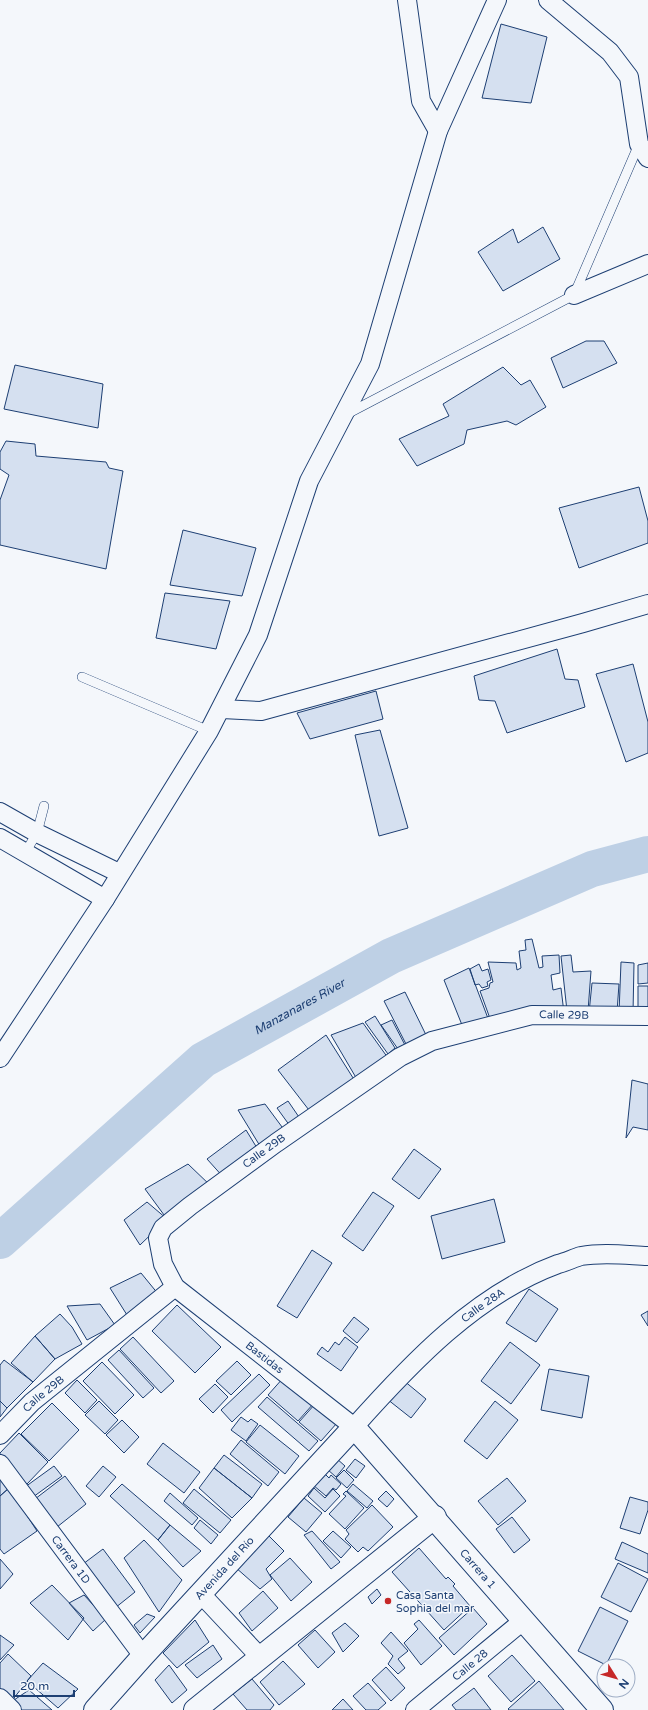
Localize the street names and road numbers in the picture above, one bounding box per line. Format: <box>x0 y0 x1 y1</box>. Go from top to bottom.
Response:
street label: Calle 29B <box>539 1008 589 1022</box>
street label: Calle 29B <box>240 1131 288 1171</box>
street label: Calle 28A <box>458 1285 507 1325</box>
street label: Bastidas <box>243 1338 286 1376</box>
street label: Calle 29B <box>20 1372 67 1414</box>
street label: Carrera 1D <box>49 1533 93 1586</box>
street label: Avenida del Río <box>192 1533 257 1602</box>
street label: Carrera 1 <box>457 1546 499 1591</box>
street label: Calle 28 <box>449 1646 490 1683</box>

